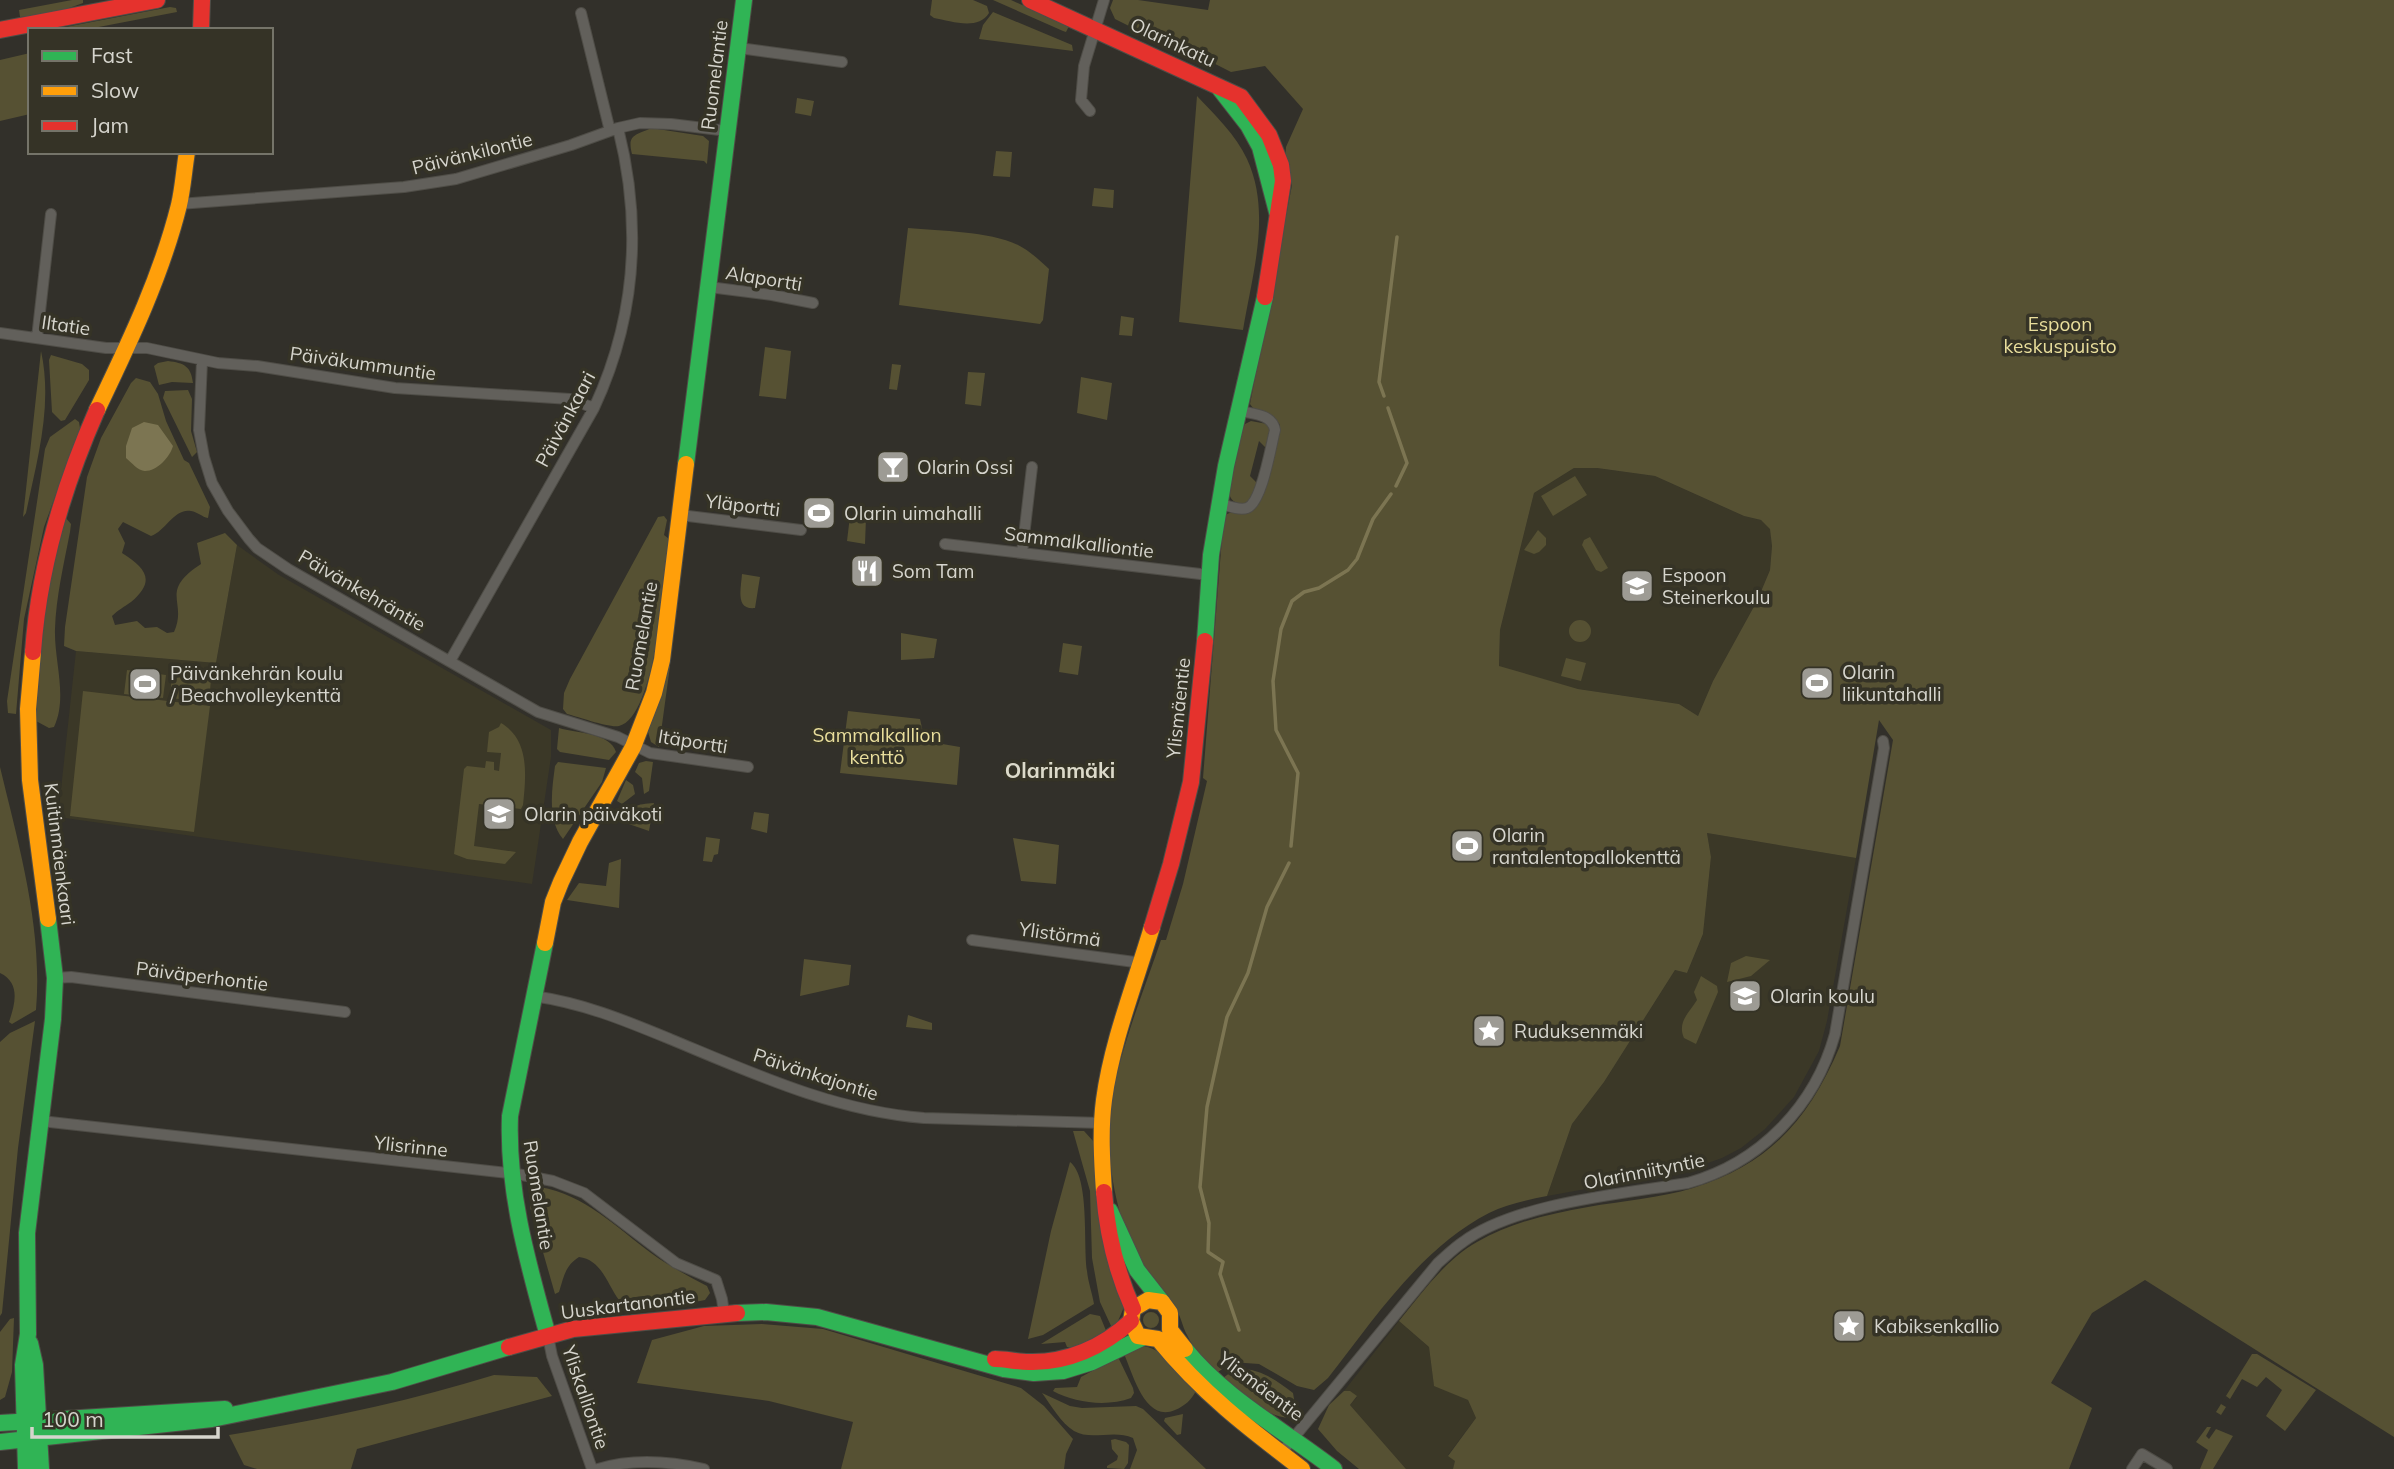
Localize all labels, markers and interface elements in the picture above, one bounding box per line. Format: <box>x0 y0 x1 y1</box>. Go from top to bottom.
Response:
street label: Olarinkatu <box>1126 12 1220 72</box>
street label: Ruomelantie <box>695 19 733 131</box>
legend <box>28 28 273 154</box>
text: Fast <box>91 42 133 68</box>
text: Slow <box>91 77 139 103</box>
text: Jam <box>91 112 129 138</box>
street label: Päivänkilontie <box>409 126 535 180</box>
street label: Alaportti <box>724 260 804 296</box>
street label: Iltatie <box>40 310 92 340</box>
park label: Espoon keskuspuisto <box>2003 312 2117 358</box>
street label: Päiväkummuntie <box>288 341 438 385</box>
street label: Päivänkaari <box>530 367 600 471</box>
bar icon: Olarin Ossi <box>874 448 912 486</box>
place label: Olarin Ossi <box>917 455 1013 479</box>
street label: Yläportti <box>703 488 782 521</box>
sports icon: Olarin uimahalli <box>800 494 838 532</box>
place label: Olarin uimahalli <box>844 501 982 525</box>
street label: Sammalkalliontie <box>1003 521 1155 563</box>
street label: Päivänkehräntie <box>294 544 430 636</box>
restaurant icon: Som Tam <box>848 552 886 590</box>
place label: Som Tam <box>892 559 974 583</box>
place label: Espoon Steinerkoulu <box>1662 563 1770 609</box>
school or university icon: Espoon Steinerkoulu <box>1618 567 1656 605</box>
street label: Ruomelantie <box>620 579 662 693</box>
street label: Ylismäentie <box>1161 656 1195 761</box>
place label: Olarin liikuntahalli <box>1842 660 1942 706</box>
place label: Päivänkehrän koulu / Beachvolleykenttä <box>169 661 343 707</box>
sports icon: Olarin liikuntahalli <box>1798 664 1836 702</box>
sports icon: Päivänkehrän koulu / Beachvolleykenttä <box>126 665 164 703</box>
park label: Sammalkallion kenttö <box>812 723 942 769</box>
street label: Itäportti <box>656 724 730 758</box>
district label: Olarinmäki <box>1005 757 1115 783</box>
street label: Kuitinmäenkaari <box>39 782 81 926</box>
school or university icon: Olarin päiväkoti <box>480 795 518 833</box>
place label: Olarin päiväkoti <box>524 802 662 826</box>
place label: Olarin rantalentopallokenttä <box>1492 823 1681 869</box>
sports icon: Olarin rantalentopallokenttä <box>1448 827 1486 865</box>
street label: Ylistörmä <box>1017 916 1102 952</box>
street label: Päiväperhontie <box>135 956 269 996</box>
school or university icon: Olarin koulu <box>1726 977 1764 1015</box>
place label: Olarin koulu <box>1770 984 1875 1008</box>
place icon: Ruduksenmäki <box>1470 1012 1508 1050</box>
place label: Ruduksenmäki <box>1514 1019 1643 1043</box>
street label: Päivänkajontie <box>750 1042 882 1106</box>
street label: Ylisrinne <box>372 1130 449 1162</box>
street label: Ruomelantie <box>519 1139 559 1251</box>
street label: Olarinniityntie <box>1581 1148 1707 1194</box>
street label: Uuskartanontie <box>559 1284 697 1324</box>
place icon: Kabiksenkallio <box>1830 1307 1868 1345</box>
place label: Kabiksenkallio <box>1874 1314 1999 1338</box>
street label: Yliskalliontie <box>557 1341 615 1452</box>
street label: Ylismäentie <box>1213 1345 1309 1426</box>
scale bar <box>32 1396 217 1440</box>
text: 100 m <box>42 1406 104 1432</box>

